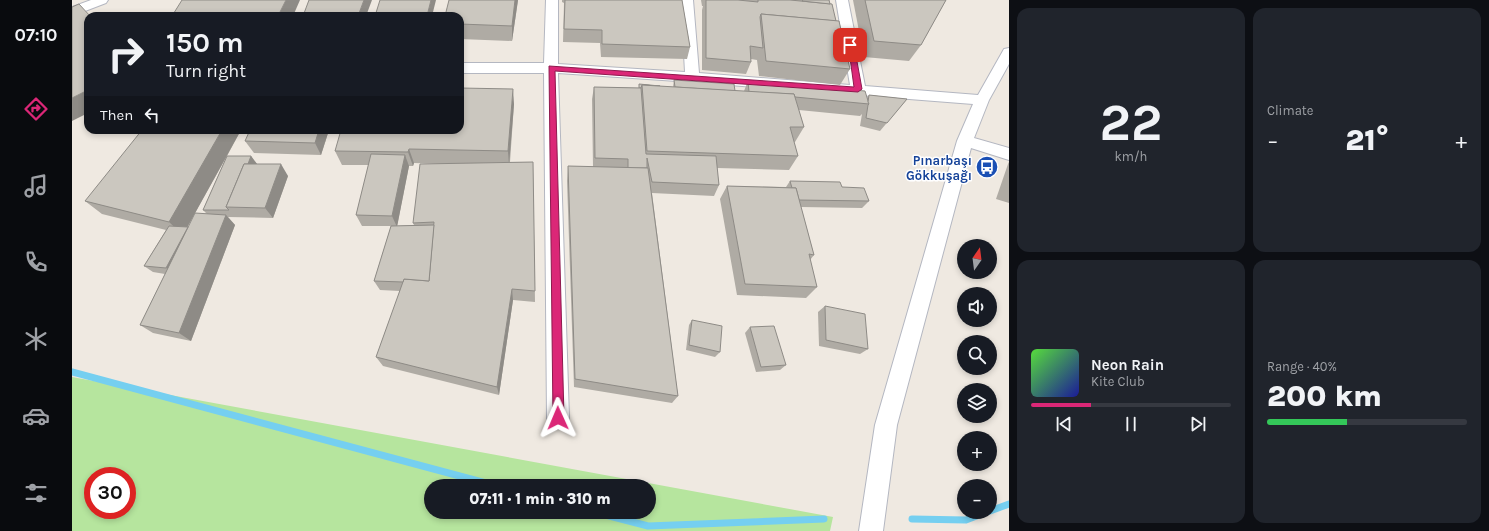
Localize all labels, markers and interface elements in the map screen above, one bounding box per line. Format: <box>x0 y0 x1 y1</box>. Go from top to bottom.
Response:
text: 07:10 <box>15 24 58 46</box>
text: 150 m <box>166 26 244 59</box>
icon: right <box>100 28 152 80</box>
pin <box>833 28 867 62</box>
icon: arrive <box>839 34 861 56</box>
text: Turn right <box>166 60 246 82</box>
text: 22 <box>1100 92 1162 153</box>
icon: directions <box>22 95 50 123</box>
text: Climate <box>1267 103 1313 118</box>
icon: left <box>141 104 163 126</box>
text: Then <box>100 106 133 124</box>
text: 21° <box>1345 122 1389 158</box>
text: − <box>1267 128 1279 154</box>
text: + <box>1455 128 1467 154</box>
text: km/h <box>1115 149 1147 164</box>
place label: Pınarbaşı Gökkuşağı <box>906 153 972 183</box>
bus stop icon: Pınarbaşı Gökkuşağı <box>974 154 1000 180</box>
icon: music <box>22 172 50 200</box>
north arrow <box>957 239 997 279</box>
map controls <box>957 239 997 519</box>
icon: phone <box>22 248 50 276</box>
button: sound <box>957 287 997 327</box>
icon: climate <box>22 325 50 353</box>
button: search <box>957 335 997 375</box>
text: Neon Rain <box>1091 356 1164 374</box>
text: Range · 40% <box>1267 359 1337 374</box>
text: Kite Club <box>1091 374 1145 389</box>
text: 200 km <box>1267 378 1382 414</box>
button: layers <box>957 383 997 423</box>
position arrow <box>537 397 579 439</box>
icon: car <box>22 402 50 430</box>
icon: previous <box>1053 413 1075 435</box>
icon: pause <box>1120 413 1142 435</box>
icon: next <box>1187 413 1209 435</box>
button: + <box>957 431 997 471</box>
speed limit sign: 30 <box>84 467 136 519</box>
icon: filters <box>22 479 50 507</box>
button: − <box>957 479 997 519</box>
text: 07:11 · 1 min · 310 m <box>469 490 611 508</box>

